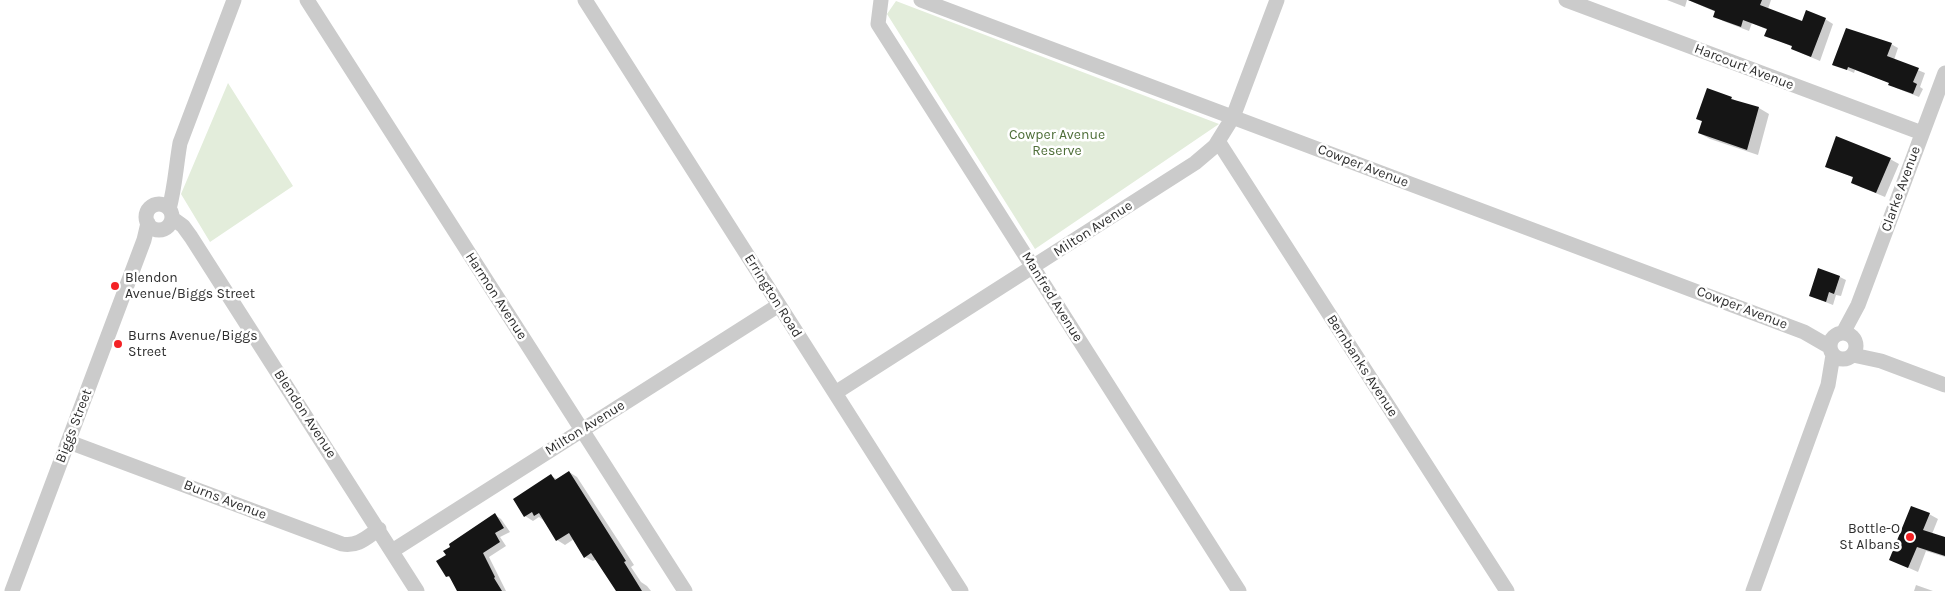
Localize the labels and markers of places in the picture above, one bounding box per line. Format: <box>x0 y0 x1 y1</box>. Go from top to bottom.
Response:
place label: Blendon Avenue/Biggs Street <box>125 270 255 302</box>
marker: Blendon Avenue/Biggs Street <box>109 280 121 292</box>
place label: Burns Avenue/Biggs Street <box>128 328 258 361</box>
marker: Burns Avenue/Biggs Street <box>112 338 124 350</box>
place label: Bottle-O St Albans <box>1839 521 1900 554</box>
marker: Bottle-O St Albans <box>1904 531 1916 543</box>

